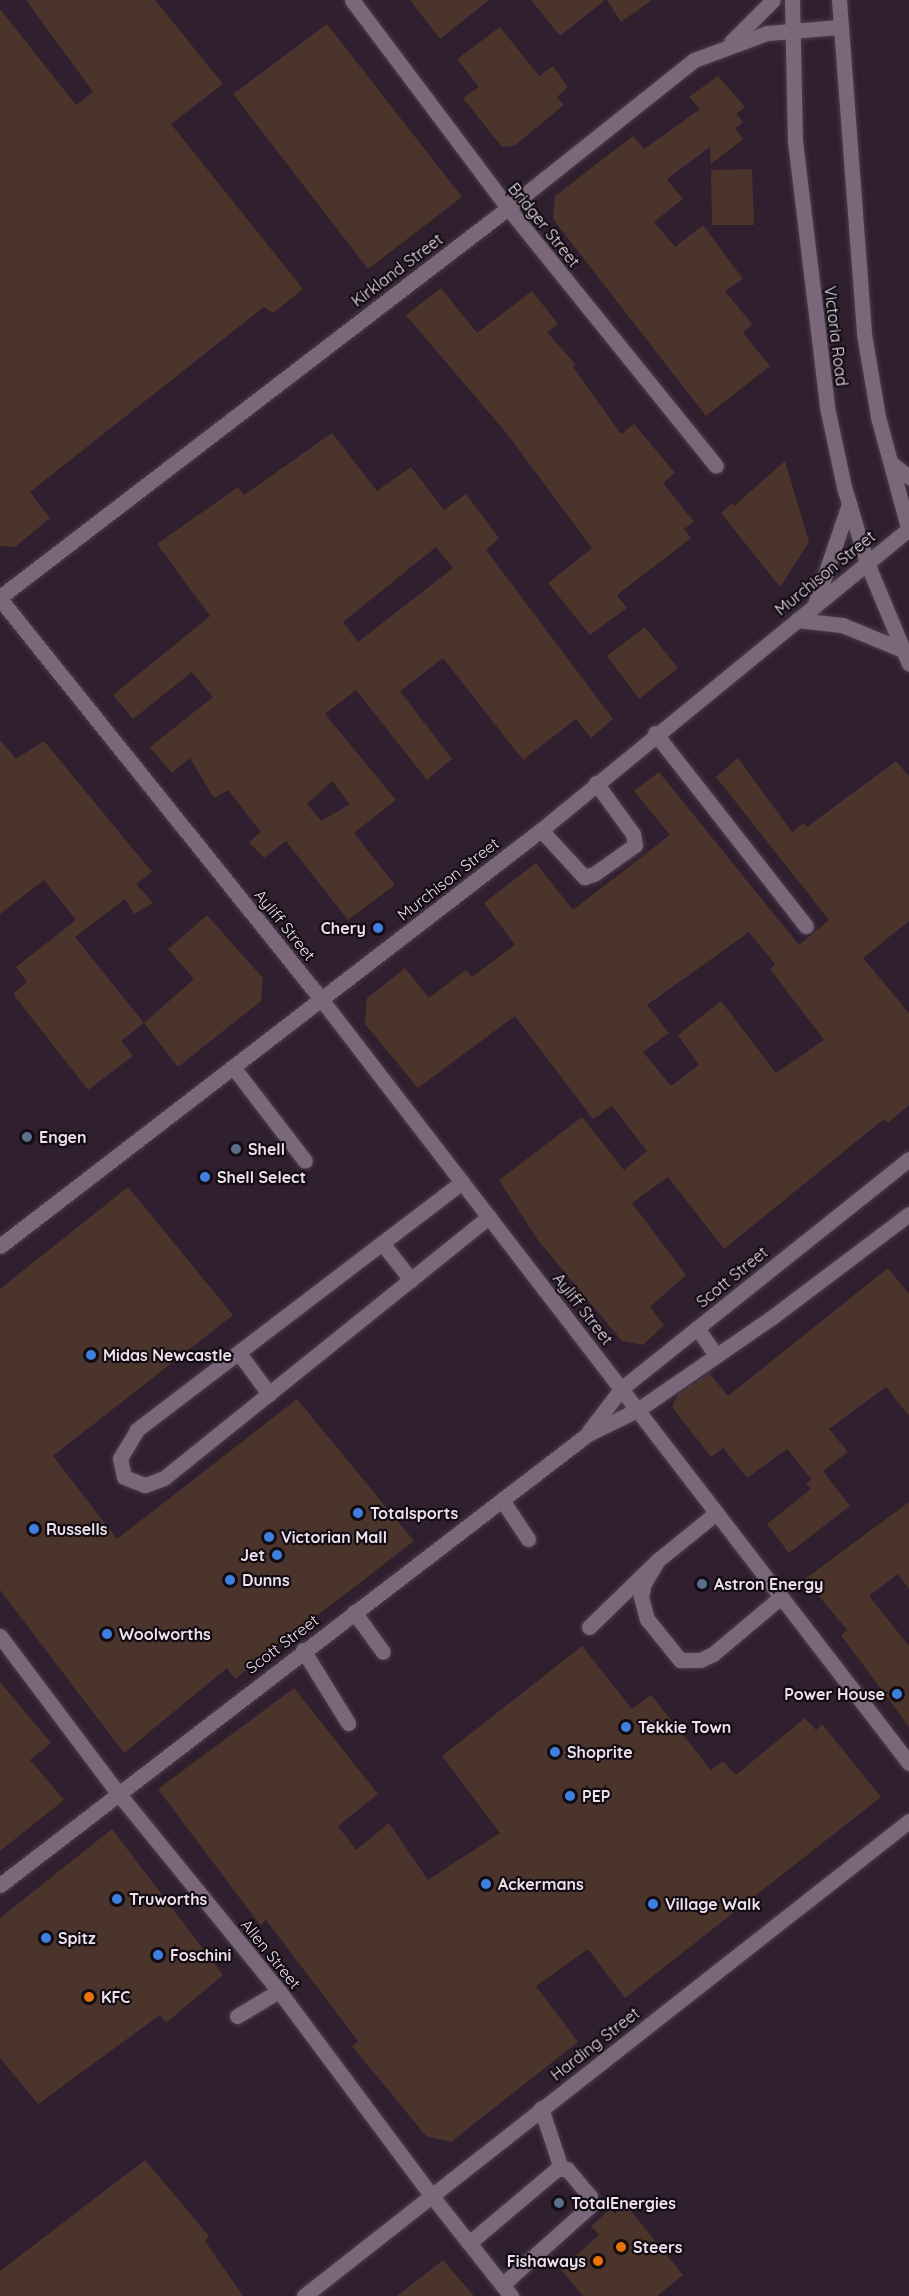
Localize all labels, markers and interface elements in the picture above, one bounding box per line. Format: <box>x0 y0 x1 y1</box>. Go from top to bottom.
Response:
street label: Bridger Street <box>504 179 584 271</box>
street label: Kirkland Street <box>348 229 446 311</box>
street label: Victoria Road <box>820 285 852 387</box>
street label: Murchison Street <box>771 527 879 619</box>
street label: Murchison Street <box>393 833 503 925</box>
street label: Ayliff Street <box>251 886 319 964</box>
place label: Chery <box>321 918 366 938</box>
marker: Chery <box>371 921 385 935</box>
place label: Engen <box>39 1127 87 1147</box>
marker: Engen <box>20 1130 34 1144</box>
place label: Shell <box>248 1139 285 1159</box>
marker: Shell <box>229 1142 243 1156</box>
place label: Shell Select <box>217 1167 306 1187</box>
marker: Shell Select <box>198 1170 212 1184</box>
street label: Scott Street <box>693 1243 771 1311</box>
street label: Ayliff Street <box>549 1269 617 1349</box>
place label: Midas Newcastle <box>103 1345 232 1365</box>
marker: Midas Newcastle <box>84 1348 98 1362</box>
place label: Totalsports <box>370 1503 458 1523</box>
marker: Totalsports <box>351 1506 365 1520</box>
place label: Russells <box>46 1519 107 1539</box>
marker: Russells <box>27 1522 41 1536</box>
place label: Victorian Mall <box>281 1527 387 1547</box>
marker: Victorian Mall <box>262 1530 276 1544</box>
place label: Jet <box>240 1545 265 1565</box>
marker: Jet <box>270 1548 284 1562</box>
place label: Dunns <box>242 1570 290 1590</box>
marker: Dunns <box>223 1573 237 1587</box>
place label: Astron Energy <box>714 1574 824 1594</box>
marker: Astron Energy <box>695 1577 709 1591</box>
street label: Scott Street <box>242 1610 322 1678</box>
place label: Woolworths <box>119 1624 211 1644</box>
marker: Woolworths <box>100 1627 114 1641</box>
place label: Power House <box>784 1684 885 1704</box>
marker: Power House <box>890 1687 904 1701</box>
place label: Tekkie Town <box>638 1717 731 1737</box>
marker: Tekkie Town <box>619 1720 633 1734</box>
place label: Shoprite <box>567 1742 633 1762</box>
marker: Shoprite <box>548 1745 562 1759</box>
place label: PEP <box>582 1786 610 1806</box>
marker: PEP <box>563 1789 577 1803</box>
place label: Ackermans <box>498 1874 584 1894</box>
marker: Ackermans <box>479 1877 493 1891</box>
place label: Truworths <box>129 1889 207 1909</box>
marker: Truworths <box>110 1892 124 1906</box>
place label: Village Walk <box>665 1894 761 1914</box>
marker: Village Walk <box>646 1897 660 1911</box>
street label: Allen Street <box>237 1915 305 1993</box>
place label: Spitz <box>58 1928 96 1948</box>
marker: Spitz <box>39 1931 53 1945</box>
place label: Foschini <box>170 1945 231 1965</box>
marker: Foschini <box>151 1948 165 1962</box>
place label: KFC <box>101 1987 130 2007</box>
marker: KFC <box>82 1990 96 2004</box>
street label: Harding Street <box>547 2003 643 2085</box>
place label: TotalEnergies <box>571 2193 676 2213</box>
marker: TotalEnergies <box>552 2196 566 2210</box>
place label: Steers <box>633 2237 683 2257</box>
marker: Steers <box>614 2240 628 2254</box>
place label: Fishaways <box>507 2251 586 2271</box>
marker: Fishaways <box>591 2254 605 2268</box>

